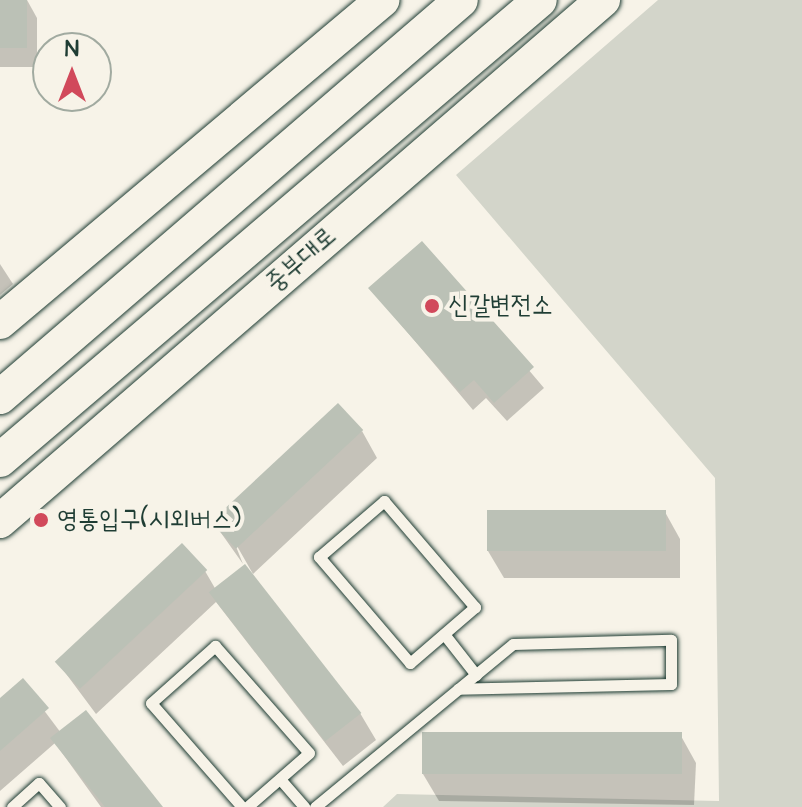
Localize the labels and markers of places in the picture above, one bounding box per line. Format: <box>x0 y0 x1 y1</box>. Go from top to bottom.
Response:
place label: 신갈변전소 <box>448 290 553 322</box>
marker: 신갈변전소 <box>423 297 441 315</box>
place label: 영통입구(시외버스) <box>57 504 241 536</box>
marker: 영통입구(시외버스) <box>32 511 50 529</box>

